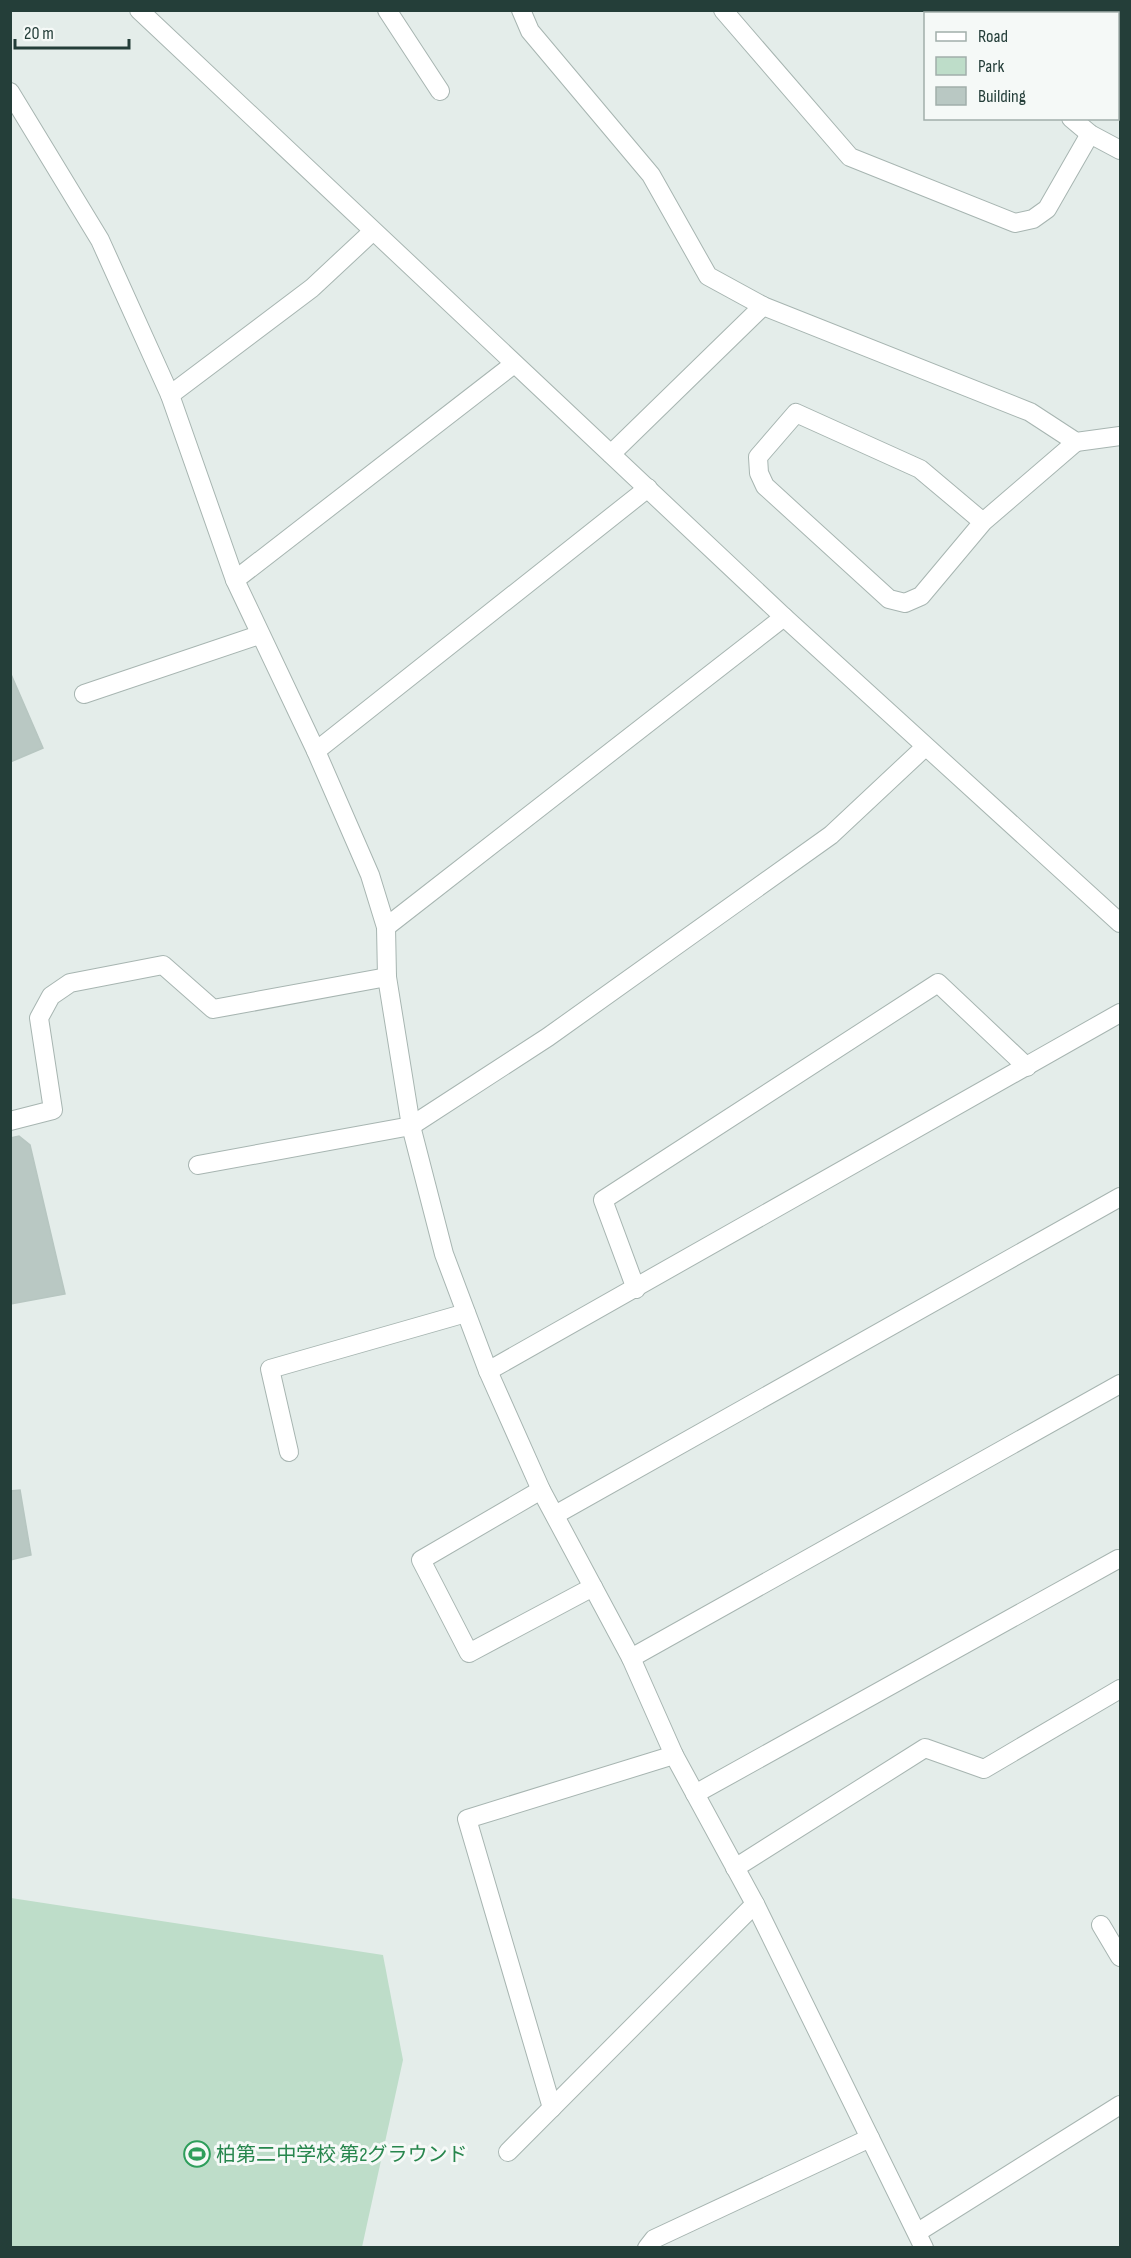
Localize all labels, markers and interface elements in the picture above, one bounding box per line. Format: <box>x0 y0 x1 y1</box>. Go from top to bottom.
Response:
scale bar <box>15 12 129 50</box>
legend <box>924 12 1119 120</box>
text: 20 m <box>24 23 54 44</box>
text: Road <box>978 26 1008 47</box>
text: Park <box>978 56 1004 77</box>
text: Building <box>978 86 1026 107</box>
sports icon: 柏第二中学校 第2グラウンド <box>182 2139 212 2169</box>
place label: 柏第二中学校 第2グラウンド <box>216 2143 467 2167</box>

